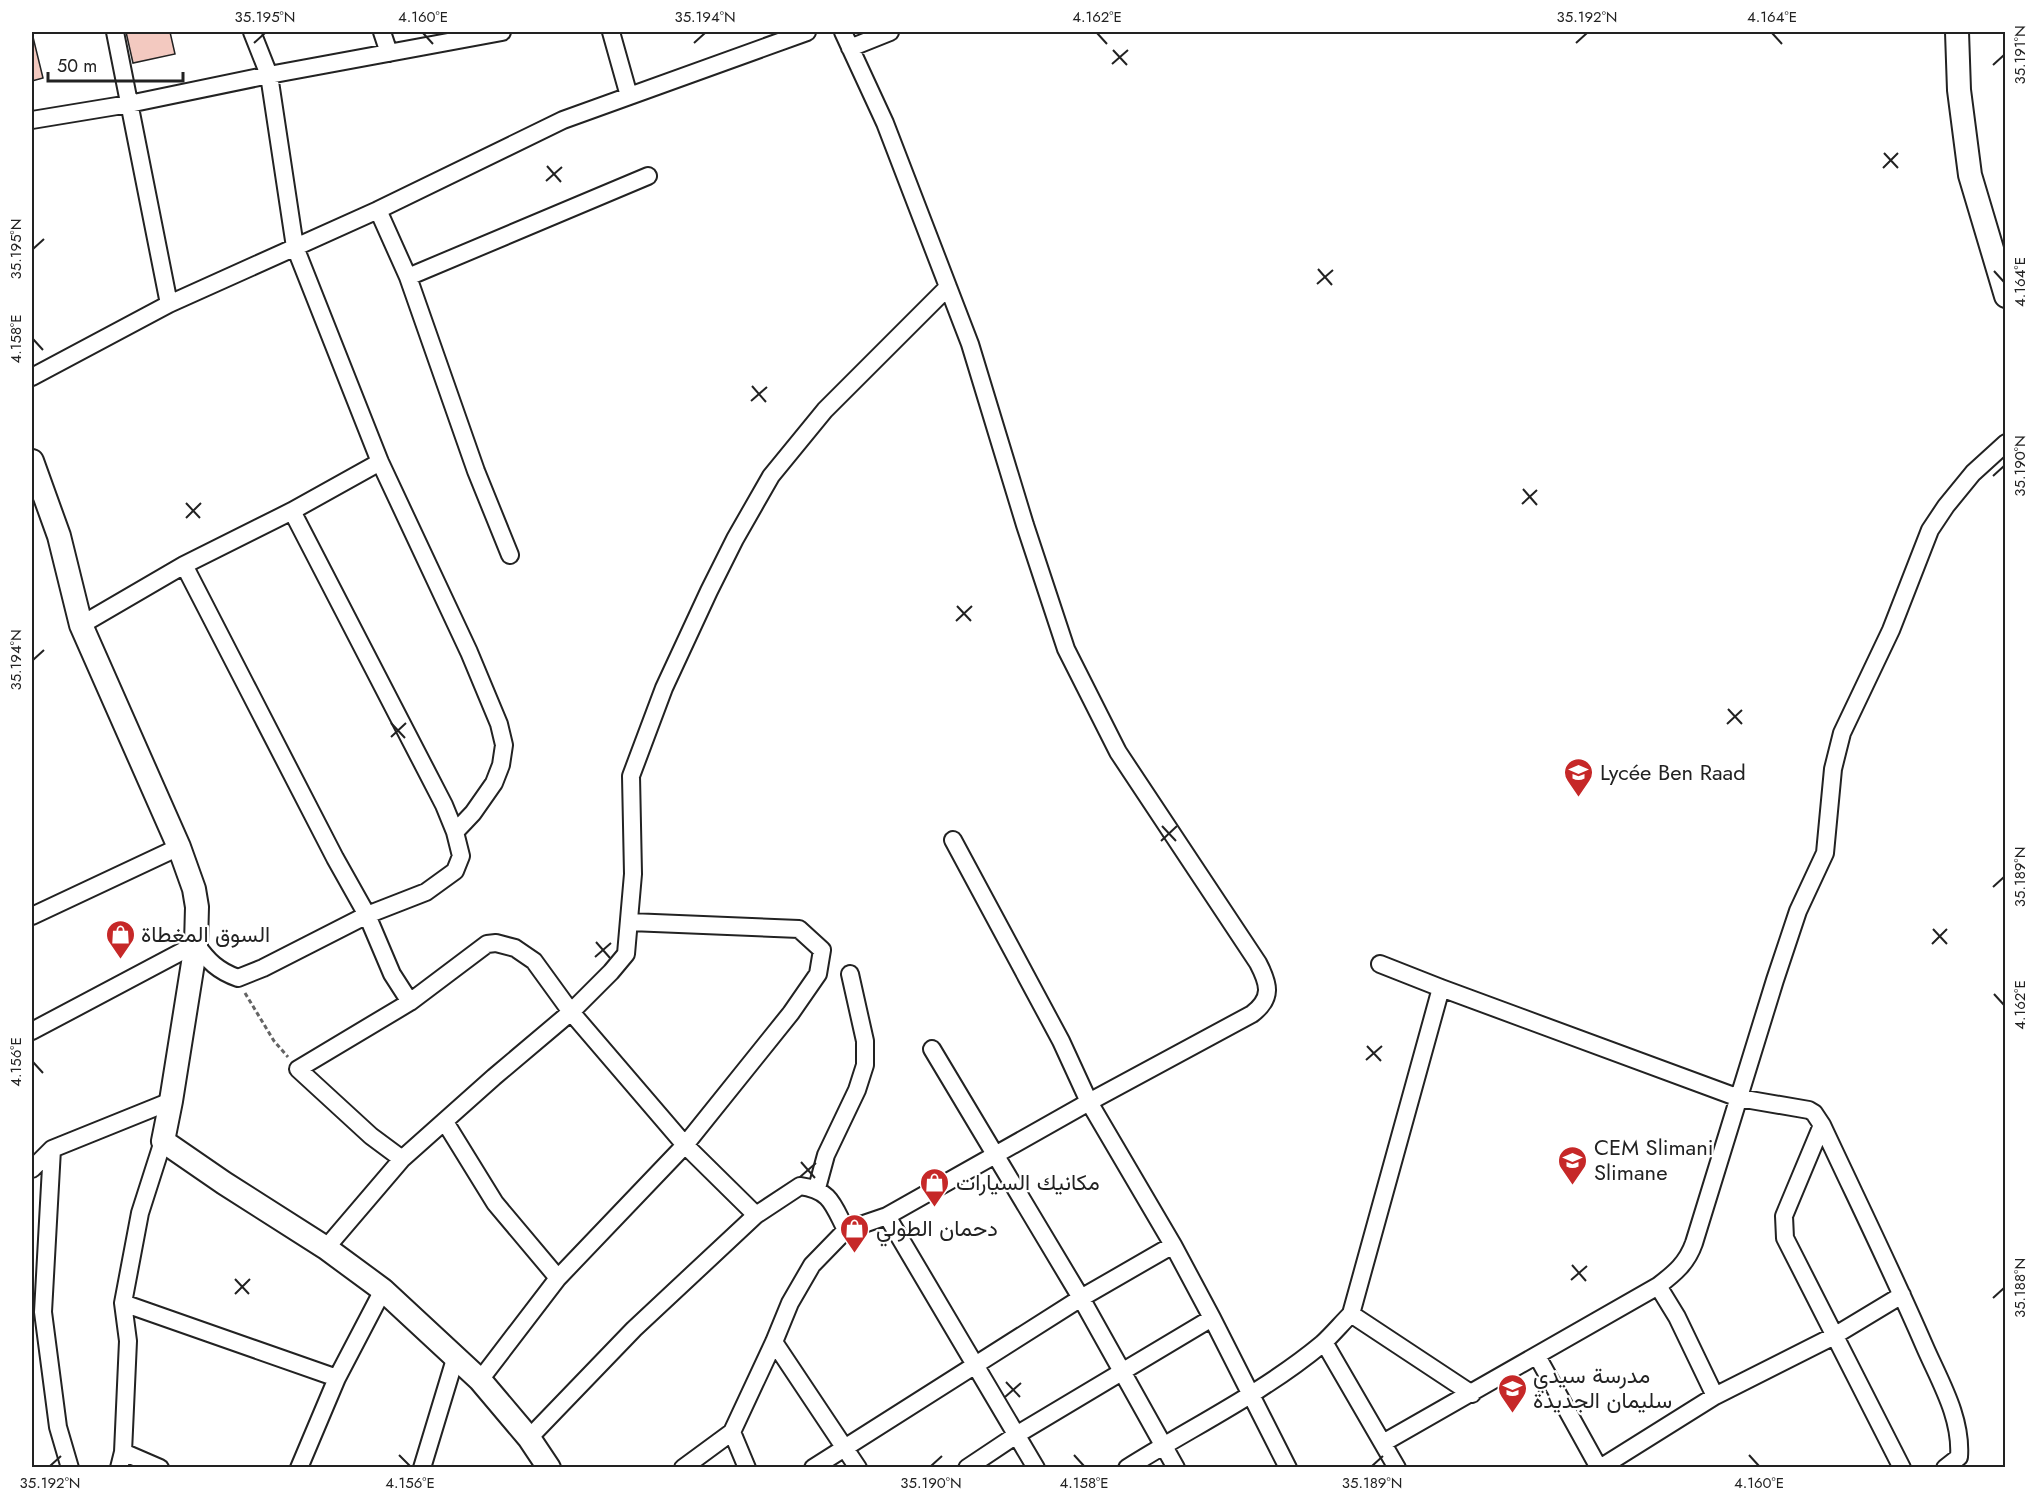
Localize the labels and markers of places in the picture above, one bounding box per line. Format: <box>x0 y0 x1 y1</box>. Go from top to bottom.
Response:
school or university icon: Lycée Ben Raad <box>1563 756 1595 798</box>
place label: Lycée Ben Raad <box>1600 756 1746 788</box>
shop icon: السوق المغطاة <box>104 918 136 960</box>
place label: السوق المغطاة <box>141 918 270 950</box>
place label: CEM Slimani Slimane <box>1594 1131 1713 1188</box>
school or university icon: CEM Slimani Slimane <box>1557 1144 1589 1186</box>
shop icon: مكانيك السيارات <box>919 1166 951 1208</box>
place label: مكانيك السيارات <box>956 1166 1100 1198</box>
shop icon: دحمان الطولي <box>839 1212 871 1254</box>
place label: دحمان الطولي <box>876 1212 998 1247</box>
place label: مدرسة سيدي سليمان الجديدة <box>1533 1359 1672 1416</box>
school or university icon: مدرسة سيدي سليمان الجديدة <box>1496 1372 1528 1414</box>

